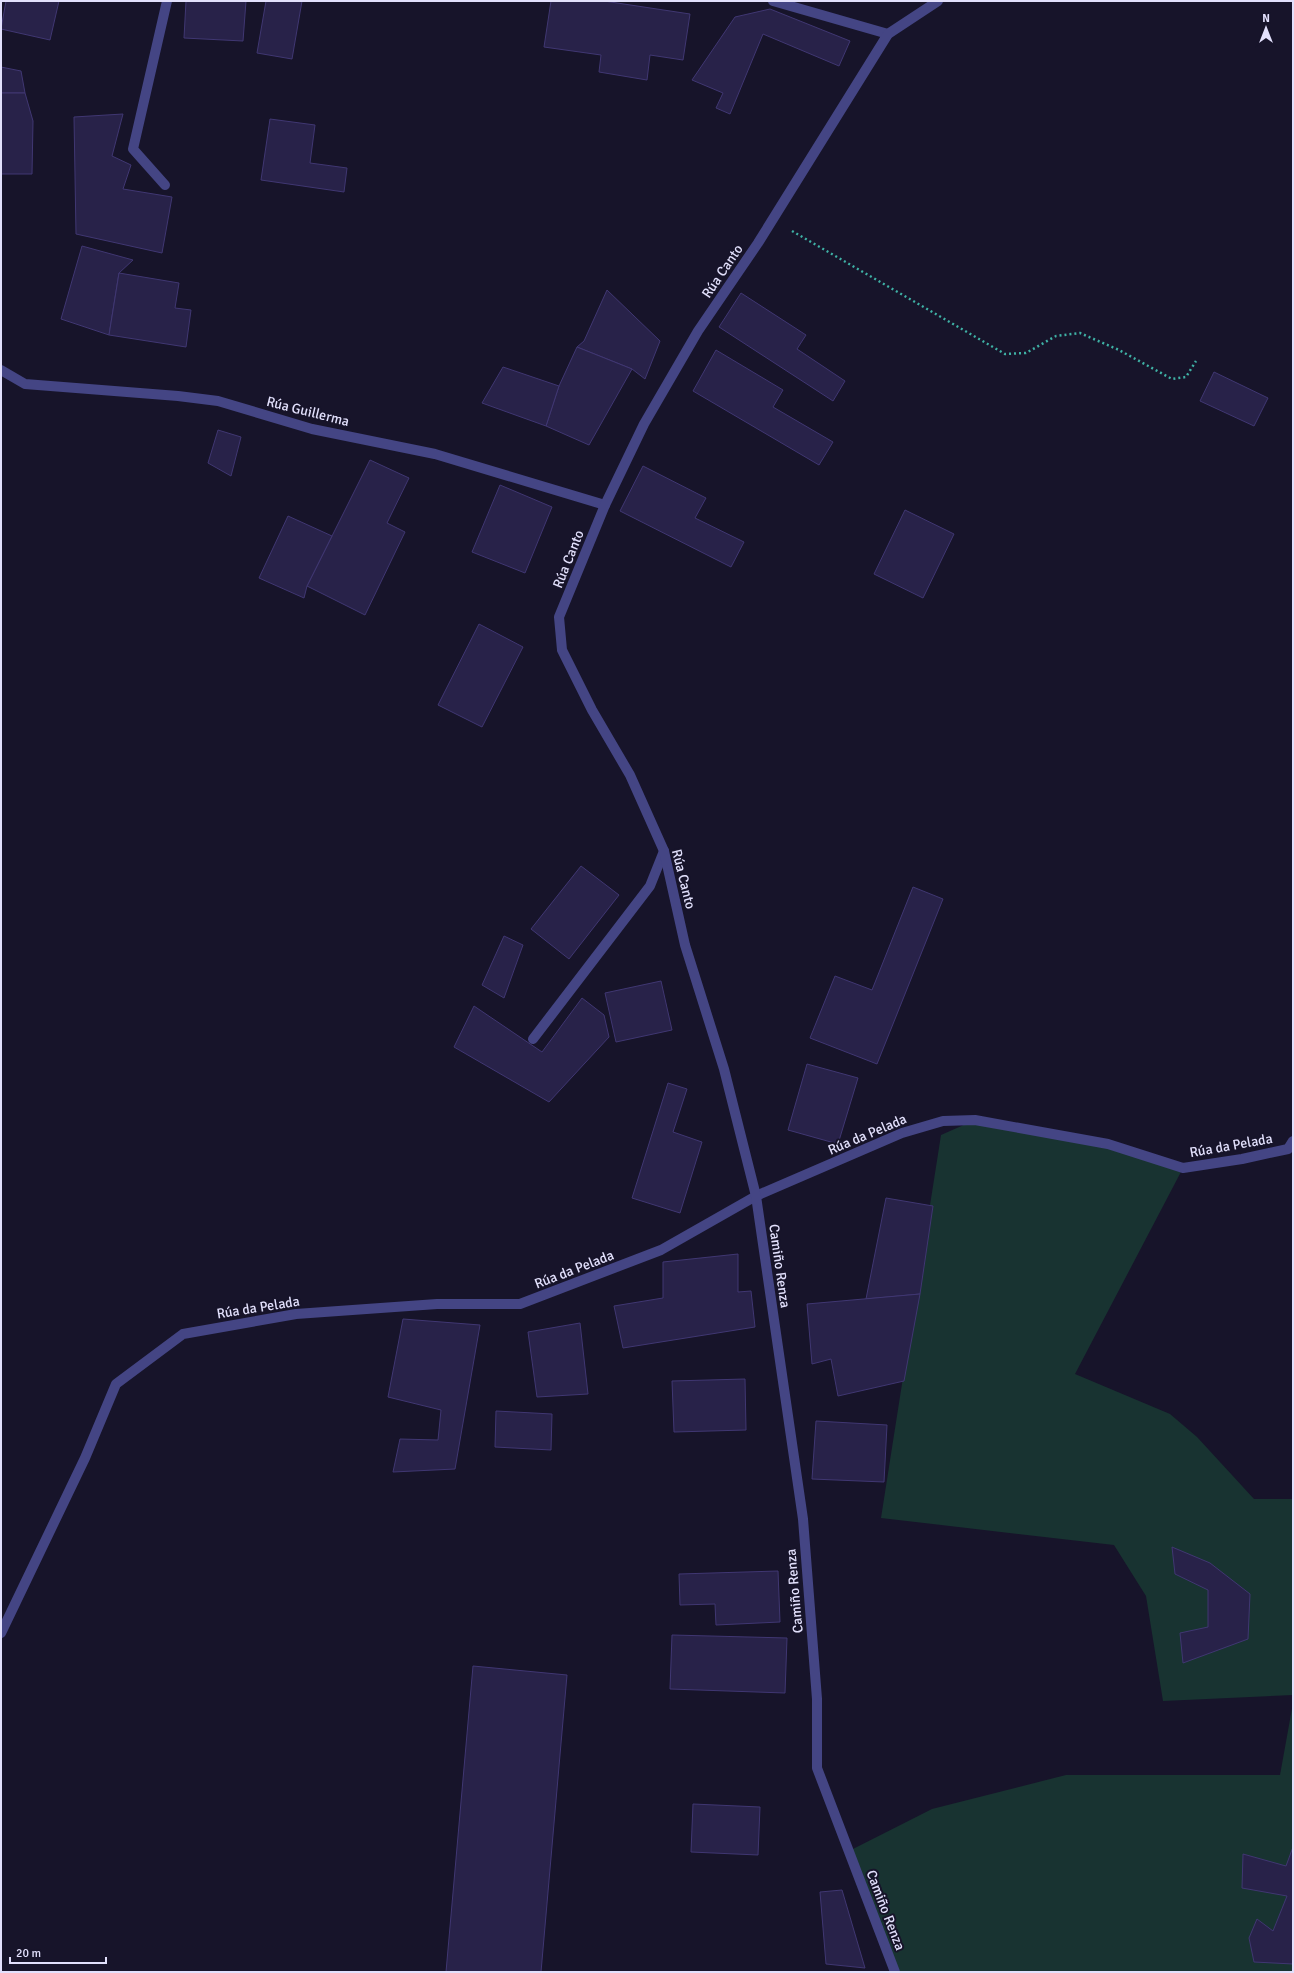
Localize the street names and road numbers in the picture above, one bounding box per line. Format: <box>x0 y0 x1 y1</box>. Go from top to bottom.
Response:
street label: Rúa Canto <box>698 241 747 301</box>
street label: Rúa Guillerma <box>265 393 351 430</box>
street label: Rúa Canto <box>549 528 588 591</box>
street label: Rúa Canto <box>668 847 699 911</box>
street label: Rúa da Pelada <box>825 1110 909 1159</box>
street label: Rúa da Pelada <box>1188 1130 1274 1161</box>
street label: Camiño Renza <box>765 1223 794 1309</box>
street label: Rúa da Pelada <box>532 1247 616 1292</box>
street label: Rúa da Pelada <box>215 1293 301 1322</box>
street label: Camiño Renza <box>782 1548 807 1634</box>
street label: Camiño Renza <box>862 1868 909 1953</box>

